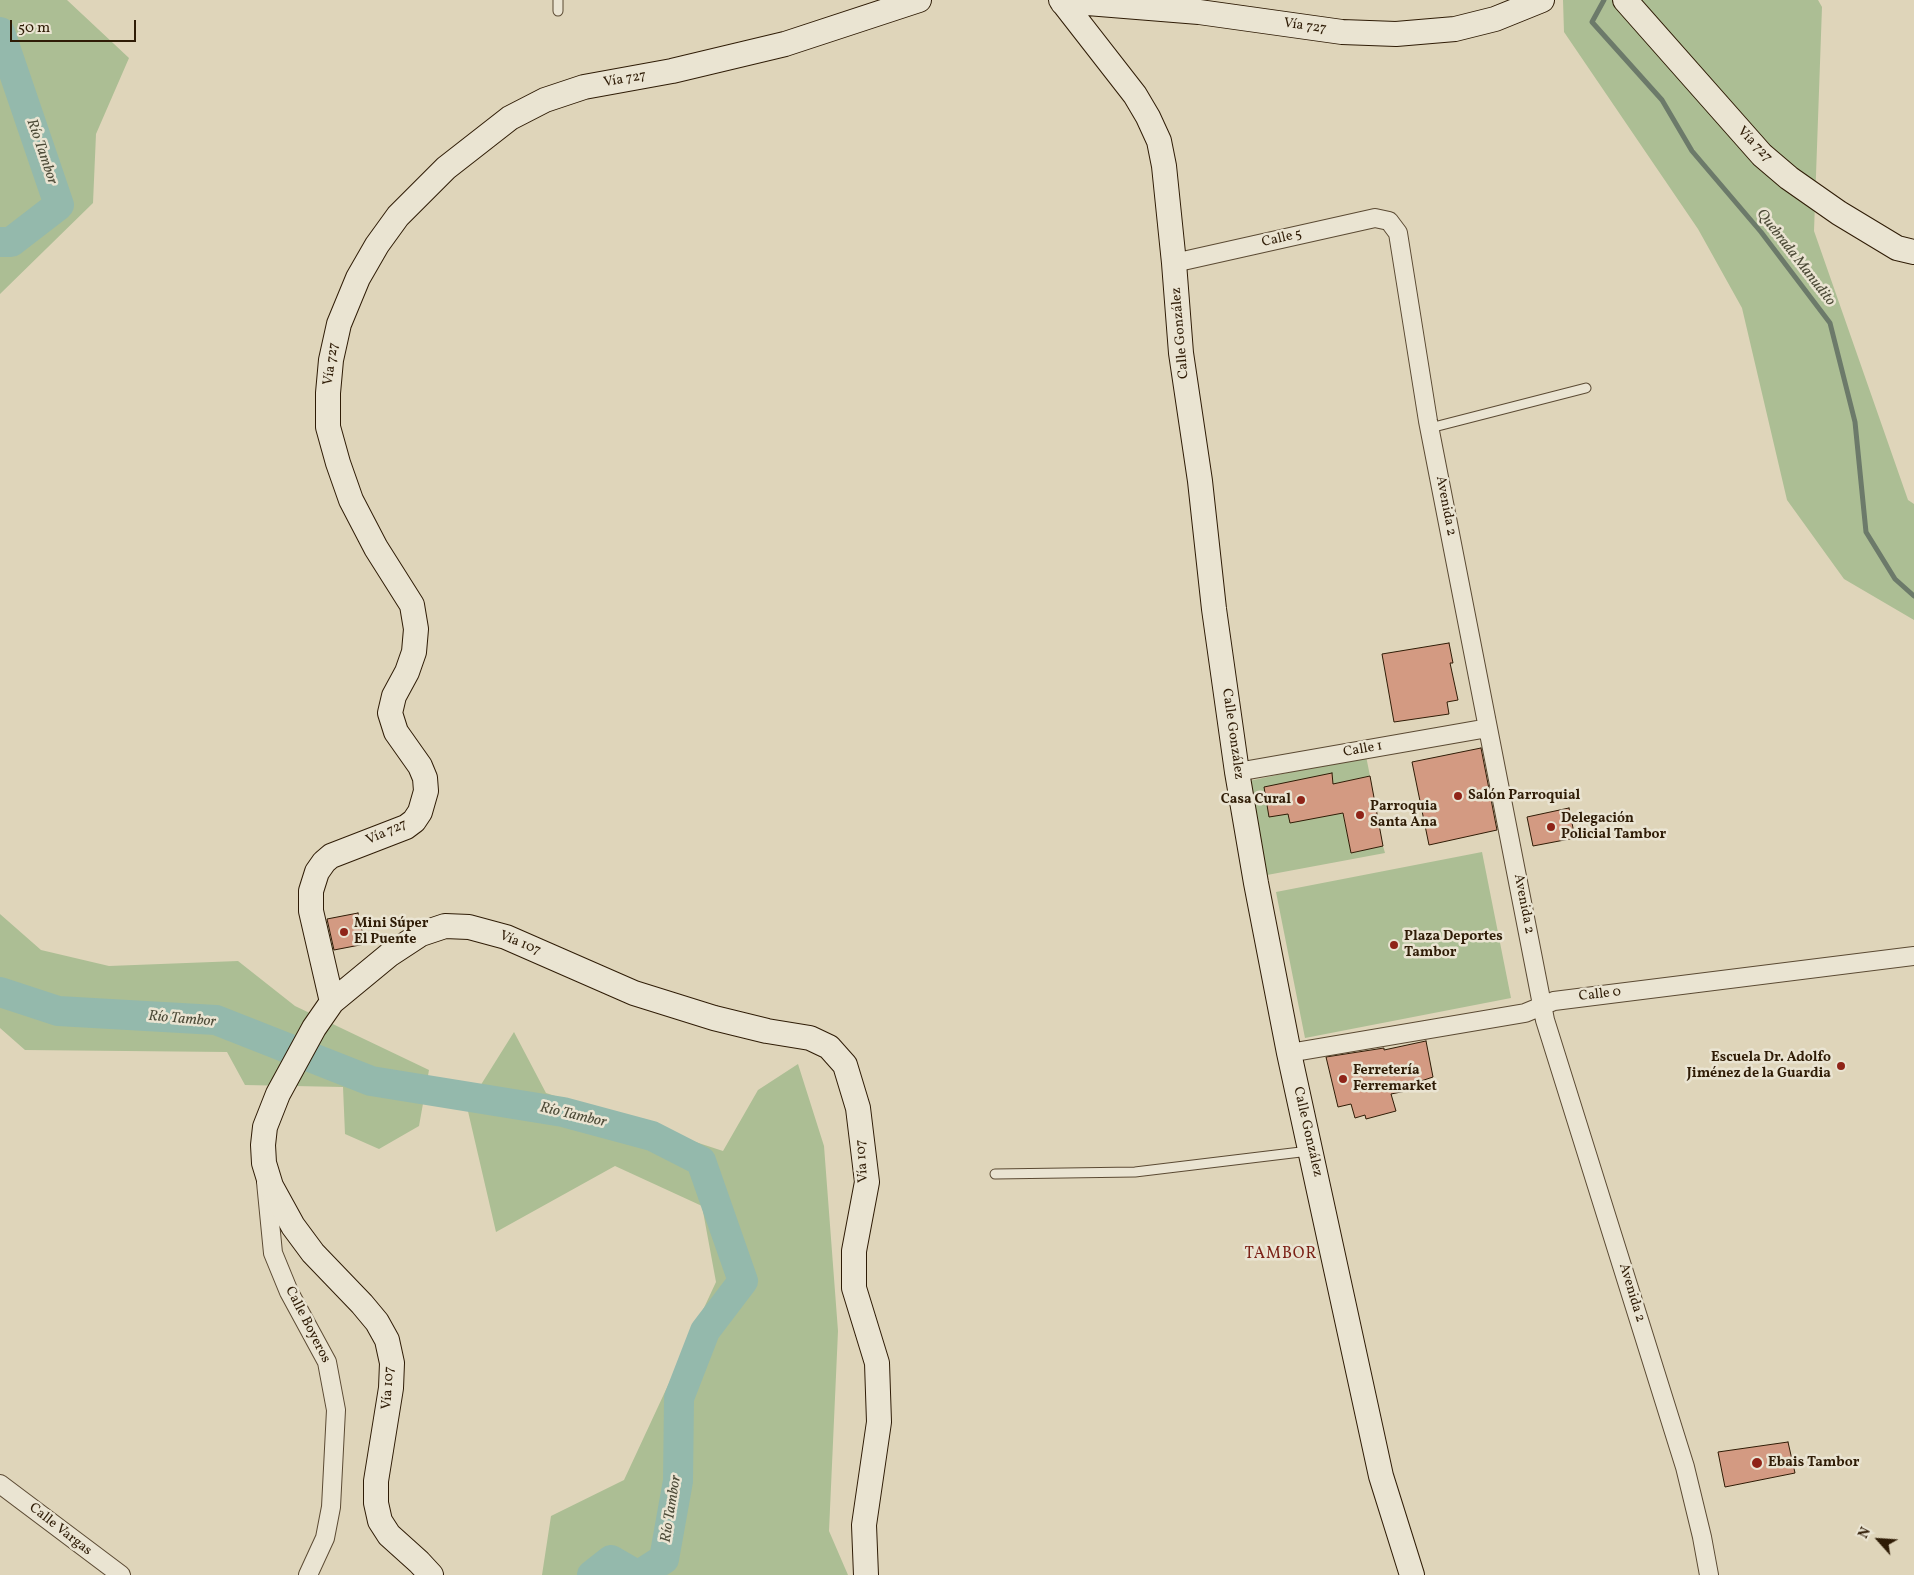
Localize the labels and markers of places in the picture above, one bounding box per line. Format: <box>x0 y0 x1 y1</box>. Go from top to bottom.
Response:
place label: Salón Parroquial <box>1468 788 1580 804</box>
marker: Salón Parroquial <box>1452 790 1464 802</box>
place label: Casa Cural <box>1221 792 1291 808</box>
marker: Casa Cural <box>1295 794 1307 806</box>
place label: Parroquia Santa Ana <box>1370 799 1437 832</box>
marker: Parroquia Santa Ana <box>1354 809 1366 821</box>
place label: Delegación Policial Tambor <box>1561 811 1666 844</box>
marker: Delegación Policial Tambor <box>1545 821 1557 833</box>
place label: Mini Súper El Puente <box>354 916 428 949</box>
marker: Mini Súper El Puente <box>338 926 350 938</box>
place label: Plaza Deportes Tambor <box>1404 929 1503 962</box>
marker: Plaza Deportes Tambor <box>1388 939 1400 951</box>
place label: Escuela Dr. Adolfo Jiménez de la Guardia <box>1687 1050 1831 1082</box>
marker: Escuela Dr. Adolfo Jiménez de la Guardia <box>1835 1060 1847 1072</box>
place label: Ferretería Ferremarket <box>1353 1063 1437 1096</box>
marker: Ferretería Ferremarket <box>1337 1073 1349 1085</box>
place label: Ebais Tambor <box>1768 1455 1859 1471</box>
marker: Ebais Tambor <box>1750 1456 1764 1470</box>

